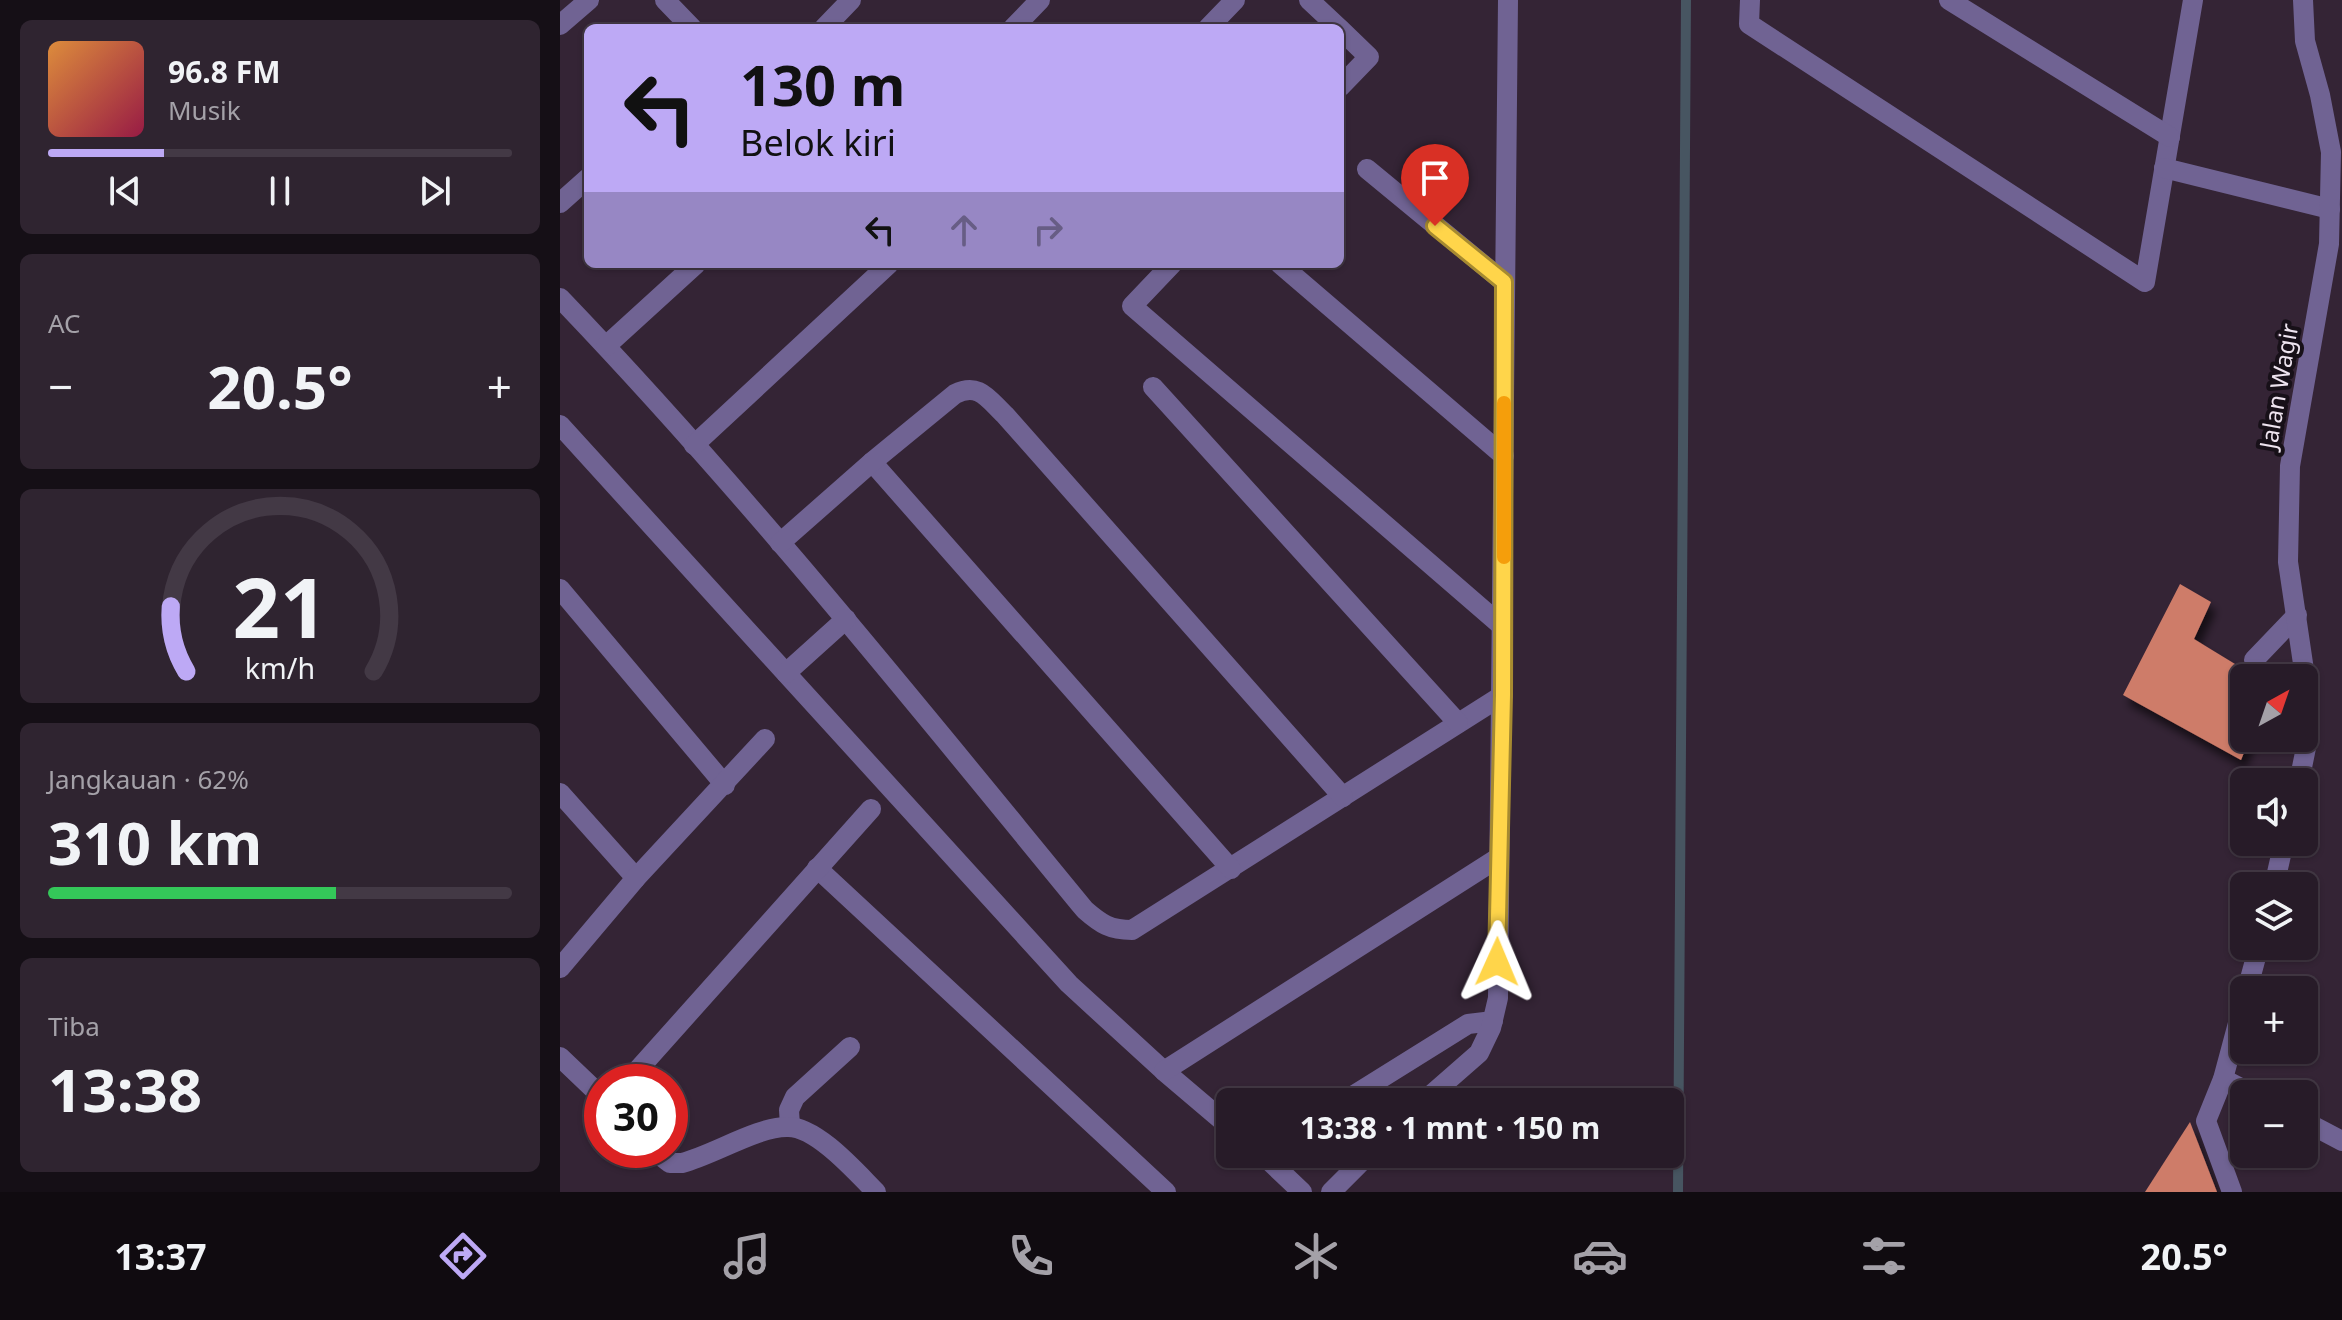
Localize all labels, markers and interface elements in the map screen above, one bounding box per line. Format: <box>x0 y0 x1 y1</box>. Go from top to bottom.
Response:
text: 130 m <box>740 46 905 122</box>
text: 96.8 FM <box>168 51 280 92</box>
icon: left <box>608 56 712 160</box>
text: Musik <box>168 92 241 128</box>
text: Belok kiri <box>740 118 896 167</box>
pin <box>1401 144 1469 226</box>
icon: arrive <box>1413 156 1457 200</box>
icon: previous <box>103 169 147 213</box>
icon: pause <box>258 169 302 213</box>
icon: next <box>413 169 457 213</box>
icon: left <box>858 208 902 252</box>
icon: ahead <box>942 208 986 252</box>
icon: right <box>1026 208 1070 252</box>
text: AC <box>48 305 81 341</box>
street label: Jalan Wagir <box>2250 321 2305 453</box>
text: 20.5° <box>207 345 353 427</box>
text: − <box>48 356 73 416</box>
text: + <box>487 356 512 416</box>
text: 21 <box>232 549 328 662</box>
text: km/h <box>245 648 315 687</box>
north arrow <box>2230 664 2318 752</box>
map controls <box>2230 664 2318 1168</box>
text: Jangkauan · 62% <box>48 761 249 797</box>
button: sound <box>2230 768 2318 856</box>
text: 310 km <box>48 801 262 883</box>
button: layers <box>2230 872 2318 960</box>
position arrow <box>1455 920 1539 1004</box>
button: + <box>2230 976 2318 1064</box>
text: Tiba <box>48 1008 100 1044</box>
text: 13:38 <box>48 1048 202 1130</box>
speed limit sign: 30 <box>584 1064 688 1168</box>
button: − <box>2230 1080 2318 1168</box>
text: 13:38 · 1 mnt · 150 m <box>1300 1107 1600 1148</box>
icon: directions <box>435 1228 491 1284</box>
icon: music <box>719 1228 775 1284</box>
icon: phone <box>1003 1228 1059 1284</box>
icon: climate <box>1288 1228 1344 1284</box>
icon: car <box>1572 1228 1628 1284</box>
icon: filters <box>1856 1228 1912 1284</box>
text: 13:37 <box>114 1232 207 1281</box>
text: 20.5° <box>2141 1232 2228 1281</box>

